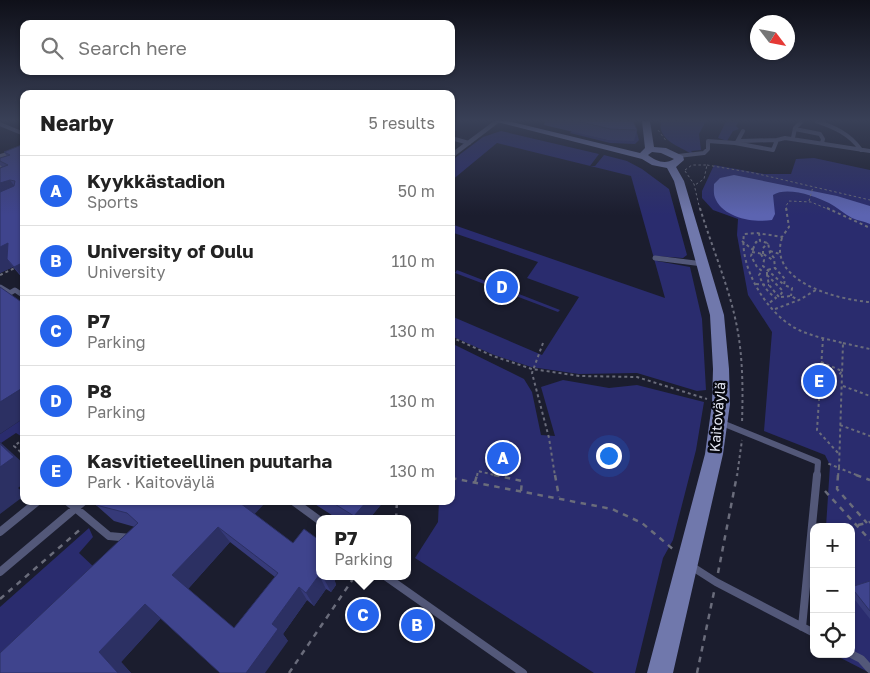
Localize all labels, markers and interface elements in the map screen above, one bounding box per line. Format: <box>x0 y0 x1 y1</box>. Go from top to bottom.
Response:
north arrow <box>750 15 795 60</box>
search box <box>20 20 455 75</box>
icon: search <box>38 34 66 62</box>
text: Search here <box>78 36 187 59</box>
text: Nearby <box>40 110 114 136</box>
text: 5 results <box>369 113 435 133</box>
text: Kyykkästadion <box>87 169 225 192</box>
text: A <box>50 181 62 201</box>
text: 50 m <box>398 181 435 201</box>
text: Sports <box>87 192 138 212</box>
text: University of Oulu <box>87 239 254 262</box>
text: B <box>50 251 62 271</box>
text: 110 m <box>391 251 435 271</box>
text: University <box>87 262 165 282</box>
pin: D <box>486 268 518 306</box>
text: P7 <box>87 309 110 332</box>
text: C <box>50 321 62 341</box>
text: 130 m <box>390 321 435 341</box>
text: Parking <box>87 332 146 352</box>
pin: E <box>803 362 835 400</box>
text: P8 <box>87 379 112 402</box>
street label: Kaitoväylä <box>705 381 729 453</box>
text: D <box>50 391 62 411</box>
text: 130 m <box>390 391 435 411</box>
text: Parking <box>87 402 146 422</box>
pin: A <box>487 439 519 477</box>
your location <box>596 443 622 469</box>
text: Kasvitieteellinen puutarha <box>87 449 332 472</box>
text: E <box>51 461 61 481</box>
text: 130 m <box>390 461 435 481</box>
text: Park · Kaitoväylä <box>87 472 215 492</box>
popup <box>316 515 411 580</box>
map controls <box>810 523 855 658</box>
button: + <box>810 523 855 568</box>
text: P7 <box>334 526 357 549</box>
text: Parking <box>334 549 393 569</box>
button: − <box>810 568 855 613</box>
pin: C <box>347 596 379 634</box>
pin: B <box>401 606 433 644</box>
button: locate <box>810 613 855 658</box>

